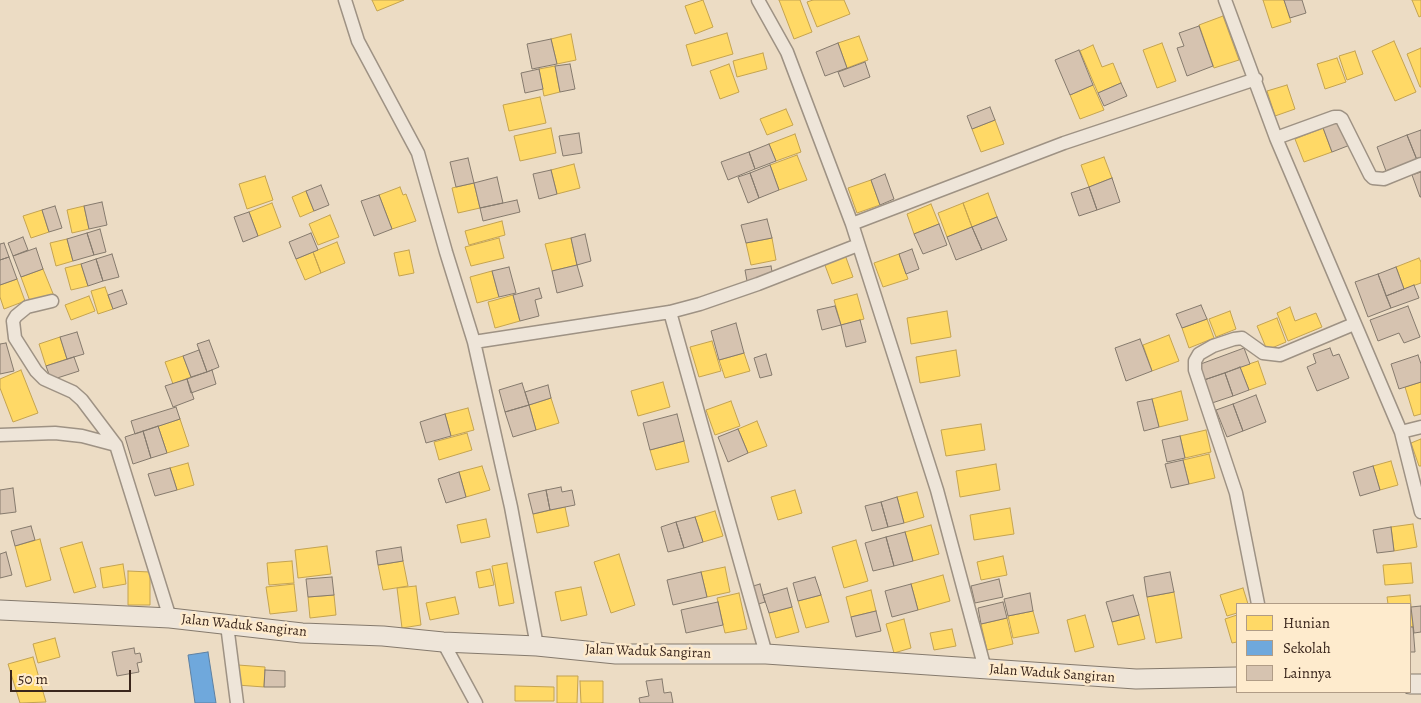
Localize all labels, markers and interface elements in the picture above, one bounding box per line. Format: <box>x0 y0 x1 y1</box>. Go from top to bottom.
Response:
legend <box>1236 603 1411 693</box>
street label: Jalan Waduk Sangiran <box>180 611 308 641</box>
text: Hunian <box>1283 613 1330 633</box>
text: Sekolah <box>1283 638 1331 658</box>
street label: Jalan Waduk Sangiran <box>585 641 711 663</box>
scale bar <box>12 660 134 692</box>
street label: Jalan Waduk Sangiran <box>989 661 1115 687</box>
text: Lainnya <box>1283 663 1331 683</box>
text: 50 m <box>18 669 48 689</box>

